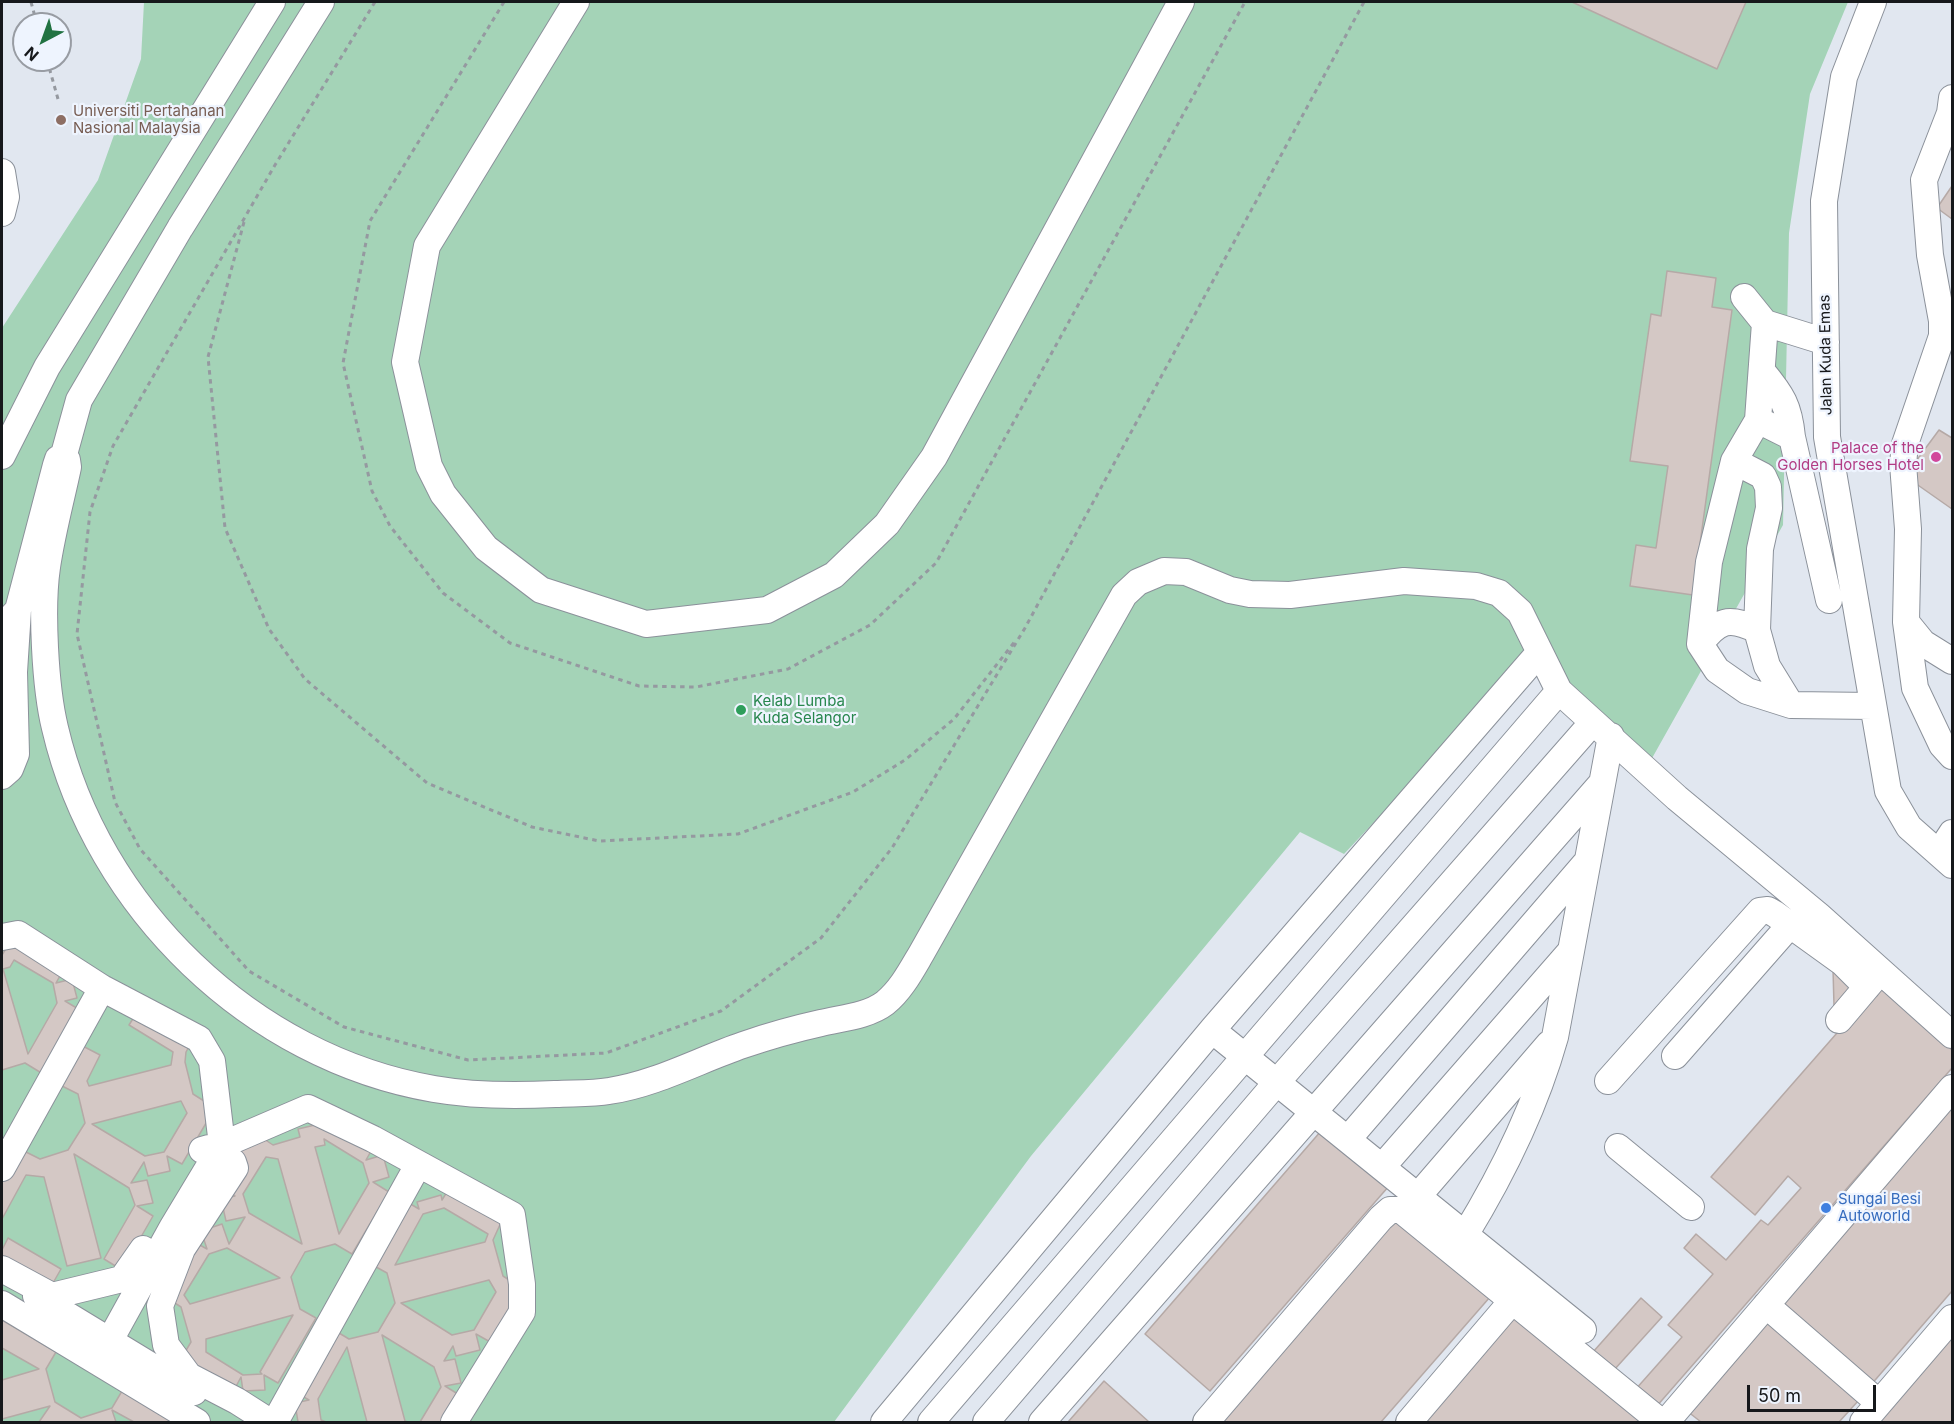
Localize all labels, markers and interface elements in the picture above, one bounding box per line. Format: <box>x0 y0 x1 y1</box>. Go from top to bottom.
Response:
north arrow <box>12 12 72 72</box>
text: N <box>20 43 43 66</box>
place label: Universiti Pertahanan Nasional Malaysia <box>73 102 224 137</box>
marker: Universiti Pertahanan Nasional Malaysia <box>54 113 68 127</box>
street label: Jalan Kuda Emas <box>1816 294 1836 416</box>
place label: Palace of the Golden Horses Hotel <box>1777 439 1924 474</box>
marker: Palace of the Golden Horses Hotel <box>1929 450 1943 464</box>
place label: Kelab Lumba Kuda Selangor <box>753 692 856 727</box>
marker: Kelab Lumba Kuda Selangor <box>734 703 748 717</box>
place label: Sungai Besi Autoworld <box>1838 1190 1921 1225</box>
marker: Sungai Besi Autoworld <box>1819 1201 1833 1215</box>
scale bar <box>1750 1373 1879 1411</box>
text: 50 m <box>1758 1385 1801 1406</box>

